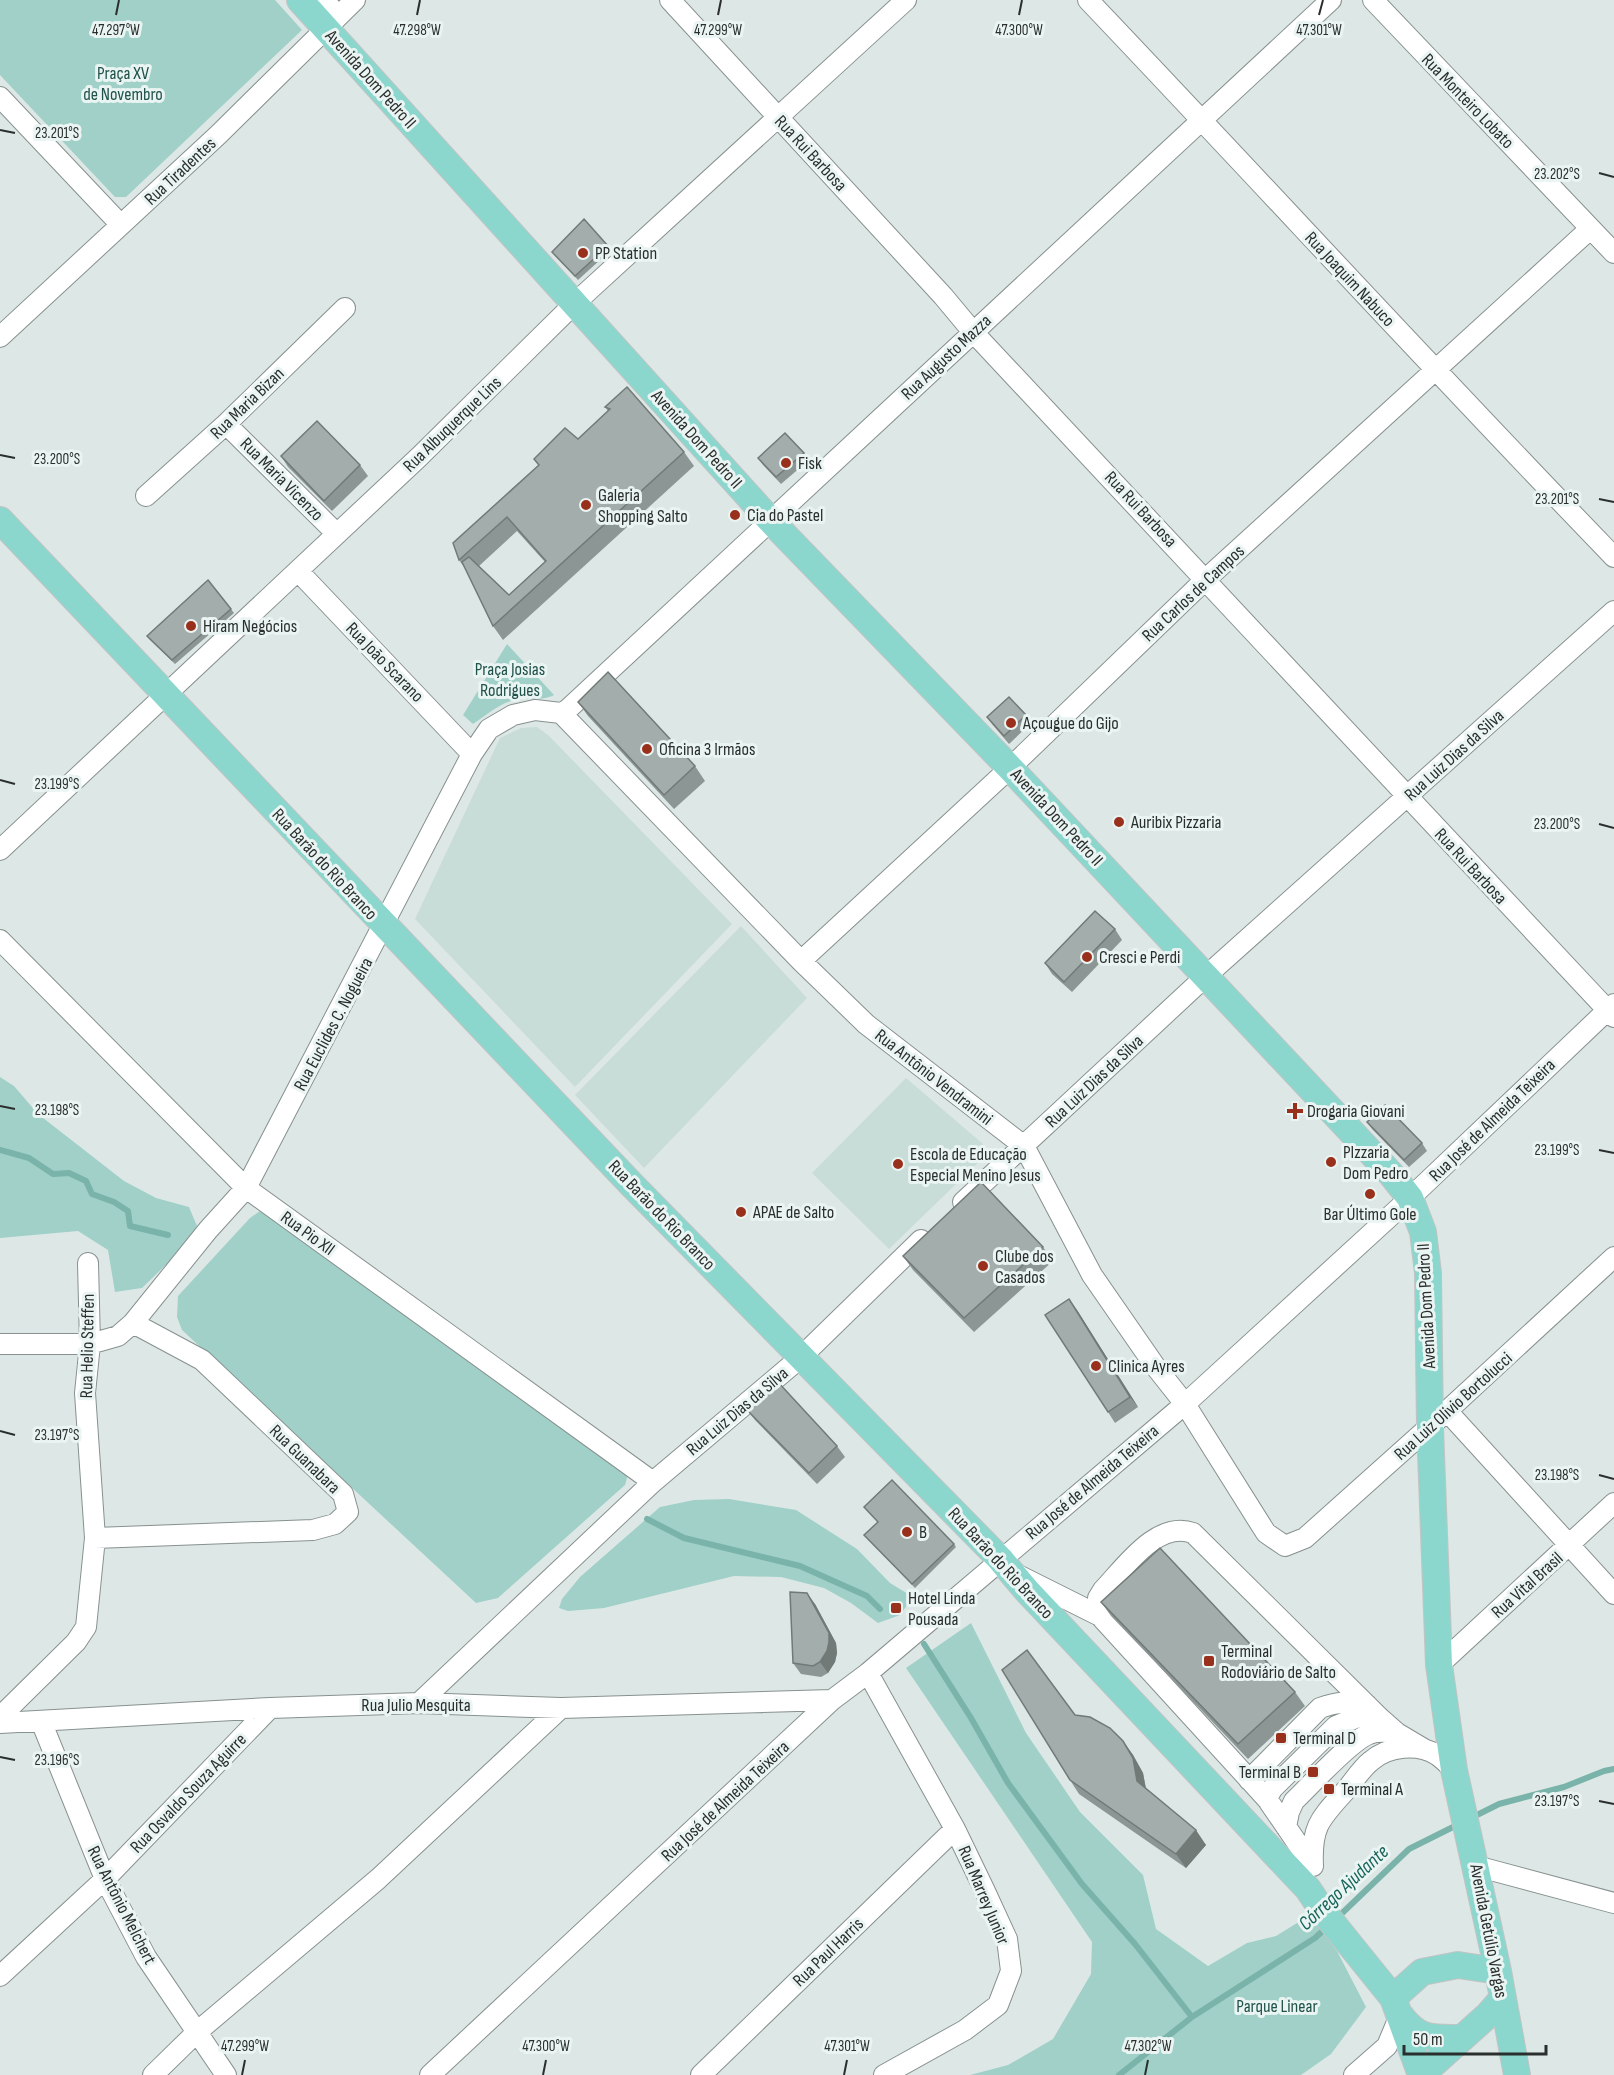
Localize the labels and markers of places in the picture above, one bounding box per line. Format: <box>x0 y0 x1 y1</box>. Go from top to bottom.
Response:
place label: PP Station <box>595 243 657 264</box>
marker: PP Station <box>576 246 590 260</box>
place label: Fisk <box>798 453 822 474</box>
marker: Fisk <box>779 456 793 470</box>
place label: Galeria Shopping Salto <box>598 485 688 527</box>
marker: Galeria Shopping Salto <box>579 498 593 512</box>
place label: Cia do Pastel <box>747 505 823 526</box>
marker: Cia do Pastel <box>728 508 742 522</box>
place label: Hiram Negócios <box>203 616 297 637</box>
marker: Hiram Negócios <box>184 619 198 633</box>
place label: Açougue do Gijo <box>1022 713 1119 734</box>
marker: Açougue do Gijo <box>1004 716 1018 730</box>
place label: Oficina 3 Irmãos <box>659 739 755 760</box>
marker: Oficina 3 Irmãos <box>640 742 654 756</box>
place label: Auribix Pizzaria <box>1130 812 1221 833</box>
marker: Auribix Pizzaria <box>1112 815 1126 829</box>
place label: Cresci e Perdi <box>1099 947 1180 968</box>
marker: Cresci e Perdi <box>1080 950 1094 964</box>
place label: Drogaria Giovani <box>1307 1101 1405 1122</box>
marker: Drogaria Giovani <box>1288 1104 1302 1118</box>
place label: PIzzaria Dom Pedro <box>1343 1142 1408 1184</box>
place label: Escola de Educação Especial Menino Jesus <box>910 1144 1041 1186</box>
marker: PIzzaria Dom Pedro <box>1324 1155 1338 1169</box>
marker: Escola de Educação Especial Menino Jesus <box>891 1157 905 1171</box>
marker: Bar Último Gole <box>1363 1187 1377 1201</box>
place label: APAE de Salto <box>752 1202 834 1223</box>
place label: Bar Último Gole <box>1323 1204 1417 1225</box>
marker: APAE de Salto <box>734 1205 748 1219</box>
place label: Clube dos Casados <box>995 1246 1054 1288</box>
marker: Clube dos Casados <box>976 1259 990 1273</box>
place label: Clinica Ayres <box>1108 1356 1185 1377</box>
marker: Clinica Ayres <box>1089 1359 1103 1373</box>
place label: B <box>919 1522 927 1543</box>
marker: B <box>900 1525 914 1539</box>
place label: Hotel Linda Pousada <box>908 1588 976 1630</box>
marker: Hotel Linda Pousada <box>889 1601 903 1615</box>
place label: Terminal Rodoviário de Salto <box>1221 1641 1336 1683</box>
marker: Terminal Rodoviário de Salto <box>1202 1654 1216 1668</box>
place label: Terminal D <box>1293 1728 1356 1749</box>
marker: Terminal D <box>1274 1731 1288 1745</box>
place label: Terminal B <box>1239 1762 1301 1783</box>
marker: Terminal B <box>1306 1765 1320 1779</box>
place label: Terminal A <box>1341 1779 1403 1800</box>
marker: Terminal A <box>1322 1782 1336 1796</box>

